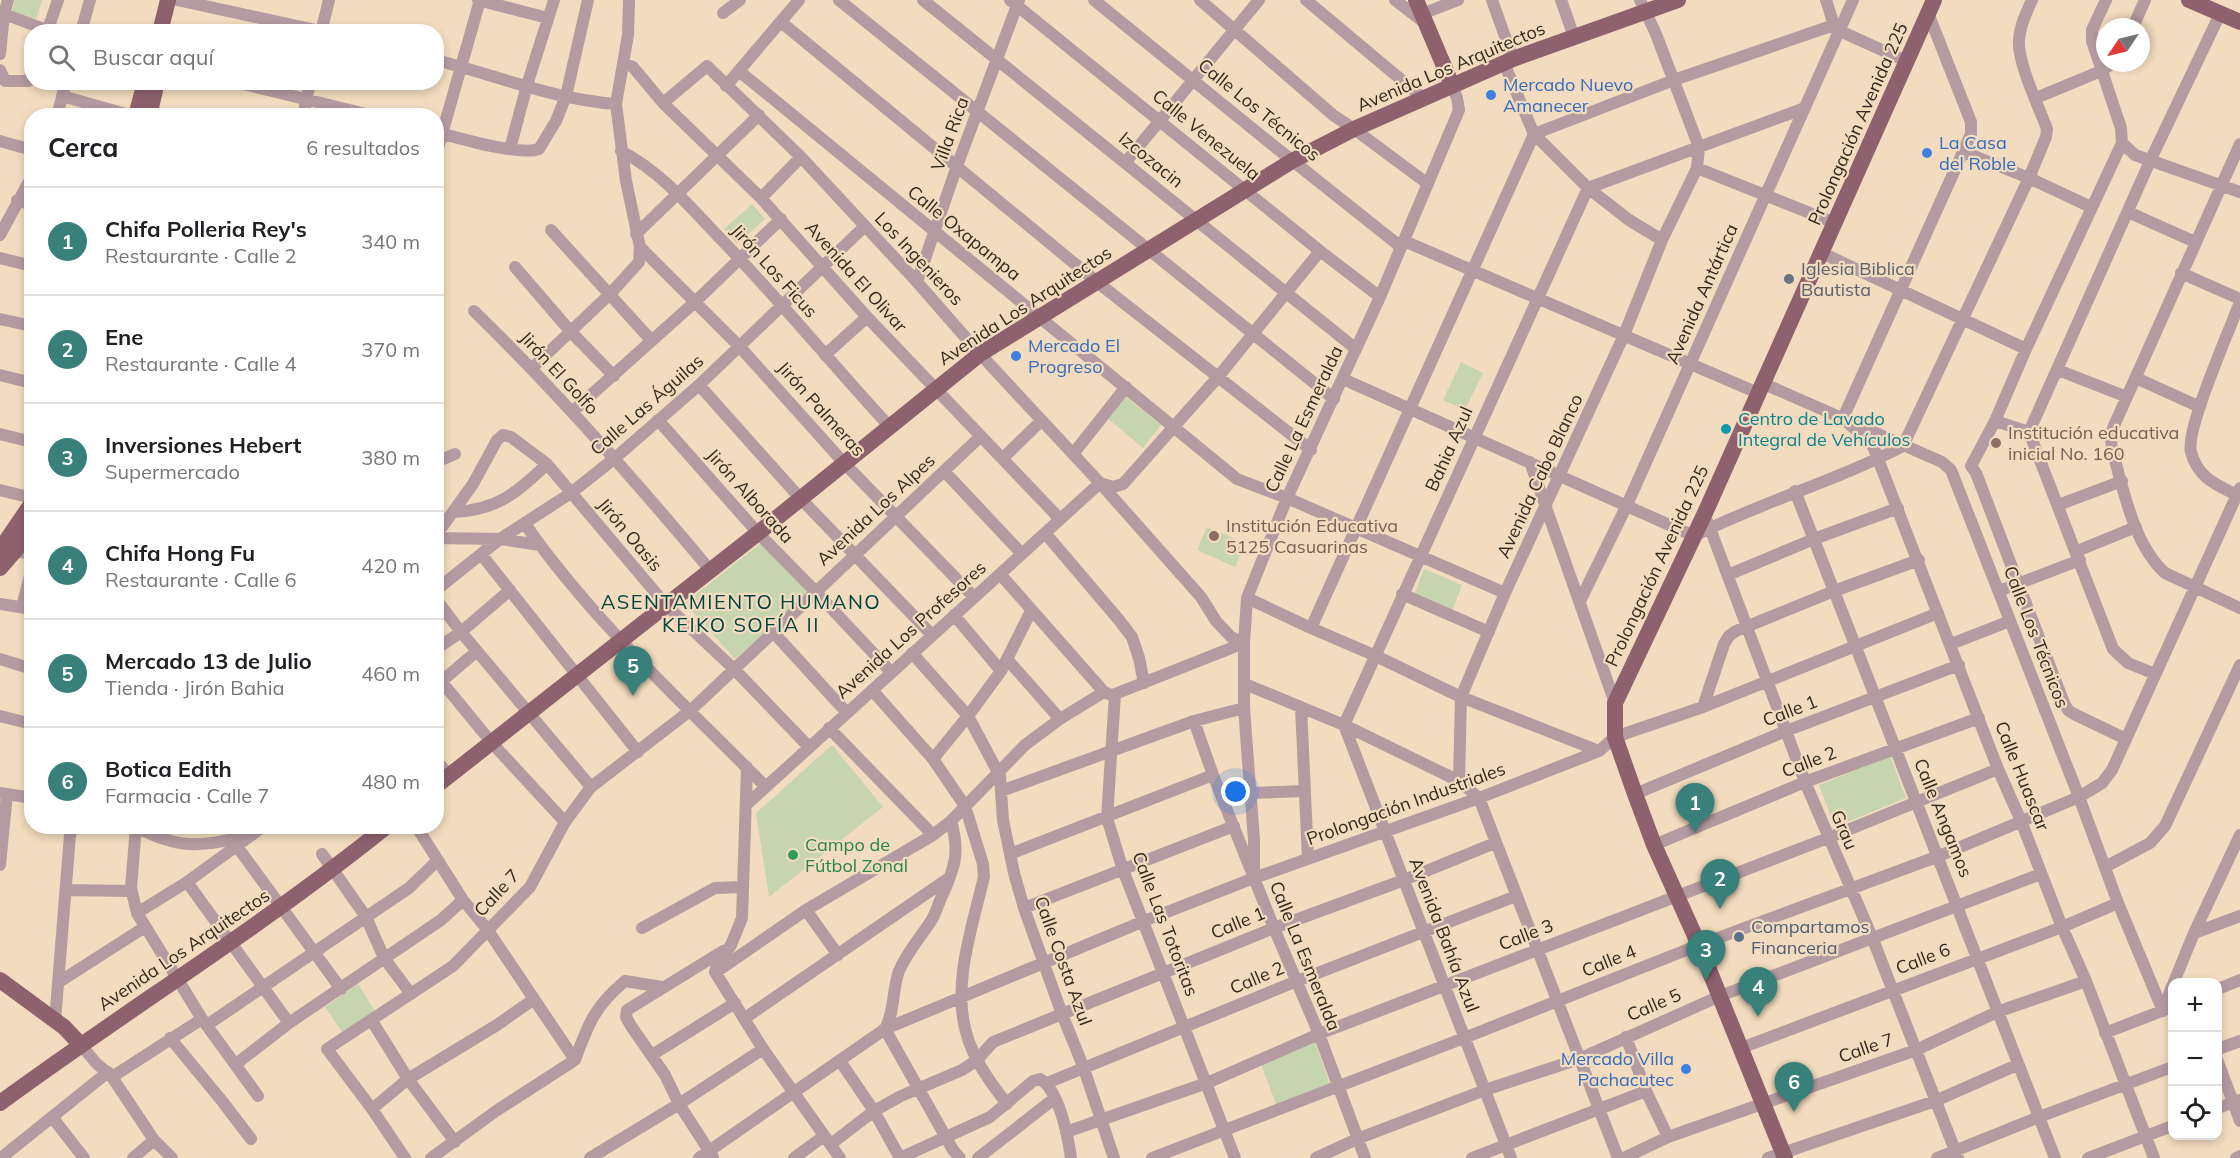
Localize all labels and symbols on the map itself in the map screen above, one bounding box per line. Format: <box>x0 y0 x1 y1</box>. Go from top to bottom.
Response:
street label: Avenida Los Arquitectos <box>1353 16 1548 117</box>
north arrow <box>2096 18 2150 72</box>
street label: Prolongación Avenida 225 <box>1802 19 1913 229</box>
street label: Calle Los Técnicos <box>1194 53 1325 166</box>
place label: Mercado Nuevo Amanecer <box>1503 73 1633 117</box>
street label: Calle Venezuela <box>1148 84 1265 185</box>
marker: Mercado Nuevo Amanecer <box>1484 88 1498 102</box>
street label: Villa Rica <box>926 94 974 174</box>
street label: Izcozacin <box>1114 127 1188 193</box>
place label: La Casa del Roble <box>1939 131 2016 175</box>
marker: La Casa del Roble <box>1920 146 1934 160</box>
street label: Calle Oxapampa <box>903 180 1026 285</box>
street label: Los Ingenieros <box>870 207 969 310</box>
street label: Avenida El Olivar <box>800 216 913 337</box>
street label: Jirón Los Ficus <box>726 219 823 322</box>
street label: Avenida Antártica <box>1660 220 1743 368</box>
street label: Avenida Los Arquitectos <box>934 241 1116 370</box>
place label: Iglesia Biblica Bautista <box>1801 257 1915 301</box>
marker: Iglesia Biblica Bautista <box>1782 272 1796 286</box>
street label: Jirón El Golfo <box>515 326 604 419</box>
place label: Mercado El Progreso <box>1028 334 1120 378</box>
street label: Calle La Esmeralda <box>1259 342 1348 496</box>
street label: Calle Las Águilas <box>585 349 708 460</box>
marker: Mercado El Progreso <box>1009 349 1023 363</box>
street label: Jirón Palmeras <box>773 356 870 461</box>
street label: Avenida Cabo Blanco <box>1491 390 1588 562</box>
street label: Bahia Azul <box>1420 403 1477 495</box>
place label: Centro de Lavado Integral de Vehículos <box>1738 407 1911 451</box>
place label: Institución educativa inicial No. 160 <box>2008 421 2179 465</box>
marker: Centro de Lavado Integral de Vehículos <box>1719 422 1733 436</box>
marker: Institución educativa inicial No. 160 <box>1989 436 2003 450</box>
street label: Jirón Alborada <box>702 444 799 548</box>
street label: Avenida Los Alpes <box>812 449 940 570</box>
street label: Prolongación Avenida 225 <box>1600 461 1713 670</box>
street label: Jirón Oasis <box>593 493 668 576</box>
place label: Institución Educativa 5125 Casuarinas <box>1226 514 1398 558</box>
marker: Institución Educativa 5125 Casuarinas <box>1207 529 1221 543</box>
street label: Avenida Los Profesores <box>831 556 991 703</box>
street label: Calle Los Técnicos <box>1999 562 2074 711</box>
district label: ASENTAMIENTO HUMANO KEIKO SOFÍA II <box>601 589 881 637</box>
pin: 5 <box>614 646 652 696</box>
street label: Calle 1 <box>1759 690 1820 731</box>
street label: Calle Huascar <box>1990 718 2055 834</box>
street label: Calle 2 <box>1778 741 1839 782</box>
street label: Calle Angamos <box>1909 755 1978 881</box>
street label: Prolongación Industriales <box>1303 757 1508 850</box>
your location <box>1221 777 1250 806</box>
pin: 1 <box>1676 784 1714 833</box>
street label: Grau <box>1826 807 1863 853</box>
place label: Campo de Fútbol Zonal <box>805 833 908 877</box>
marker: Campo de Fútbol Zonal <box>786 848 800 862</box>
street label: Calle Las Totoritas <box>1127 848 1204 999</box>
street label: Avenida Bahía Azul <box>1404 854 1485 1015</box>
pin: 2 <box>1700 860 1740 909</box>
street label: Calle 7 <box>469 864 524 921</box>
street label: Calle La Esmeralda <box>1265 878 1346 1034</box>
street label: Avenida Los Arquitectos <box>93 883 274 1016</box>
street label: Calle Costa Azul <box>1029 893 1097 1029</box>
street label: Calle 1 <box>1207 901 1268 944</box>
street label: Calle 3 <box>1495 914 1556 955</box>
place label: Compartamos Financeria <box>1751 915 1870 959</box>
pin: 3 <box>1686 930 1726 980</box>
marker: Compartamos Financeria <box>1732 930 1746 944</box>
street label: Calle 6 <box>1892 938 1953 979</box>
street label: Calle 4 <box>1578 939 1640 982</box>
street label: Calle 2 <box>1226 956 1287 999</box>
pin: 4 <box>1738 968 1778 1017</box>
street label: Calle 5 <box>1623 983 1685 1026</box>
street label: Calle 7 <box>1835 1027 1896 1068</box>
place label: Mercado Villa Pachacutec <box>1561 1047 1674 1091</box>
marker: Mercado Villa Pachacutec <box>1679 1062 1693 1076</box>
pin: 6 <box>1774 1062 1814 1112</box>

